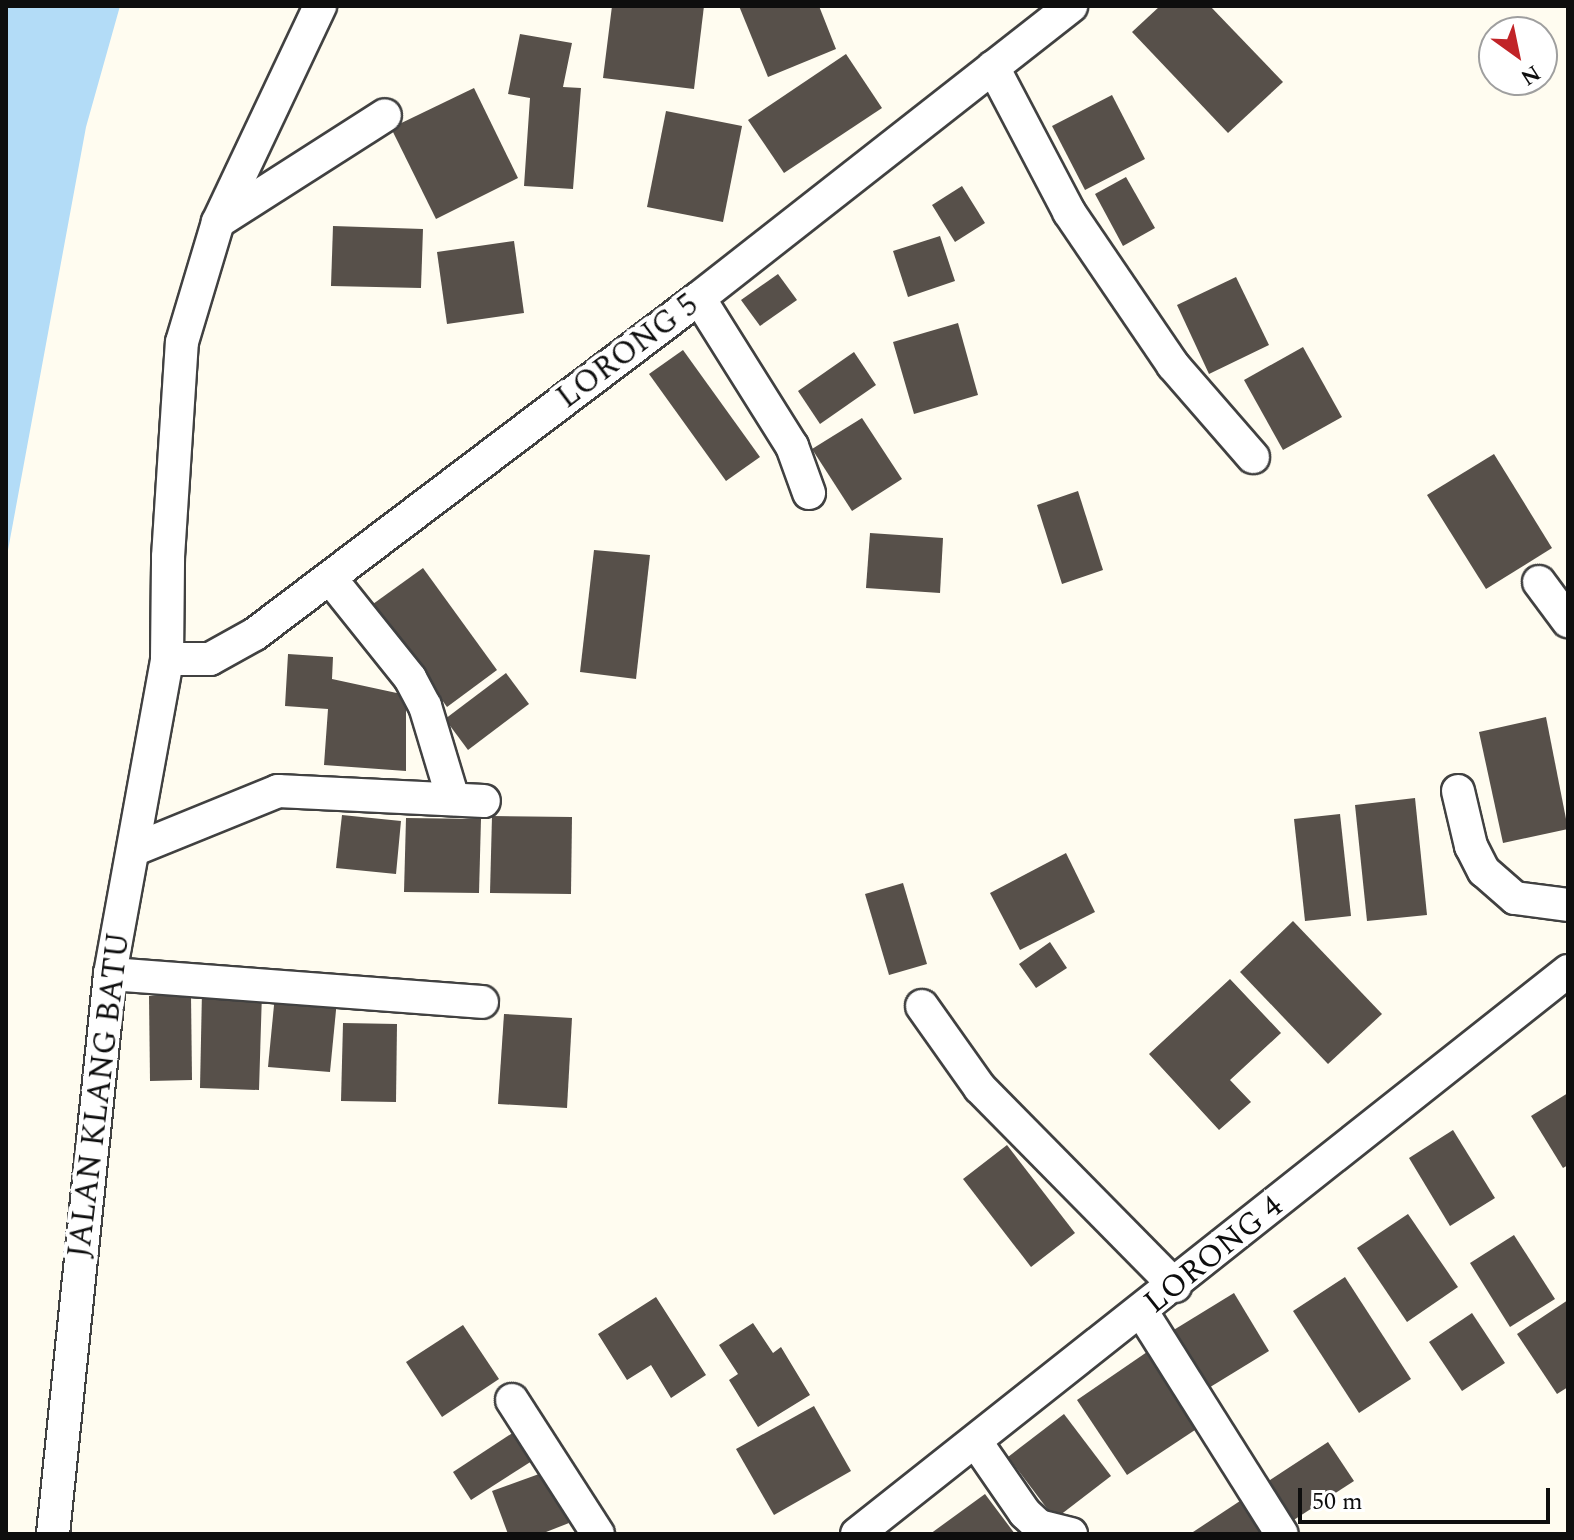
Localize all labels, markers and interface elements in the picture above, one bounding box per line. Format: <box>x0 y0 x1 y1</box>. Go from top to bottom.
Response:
north arrow <box>1478 16 1558 96</box>
text: N <box>1514 56 1547 94</box>
street label: LORONG 5 <box>550 286 706 418</box>
street label: JALAN KLANG BATU <box>61 930 139 1260</box>
street label: LORONG 4 <box>1137 1187 1291 1323</box>
scale bar <box>1302 1472 1554 1522</box>
text: 50 m <box>1312 1484 1363 1520</box>

